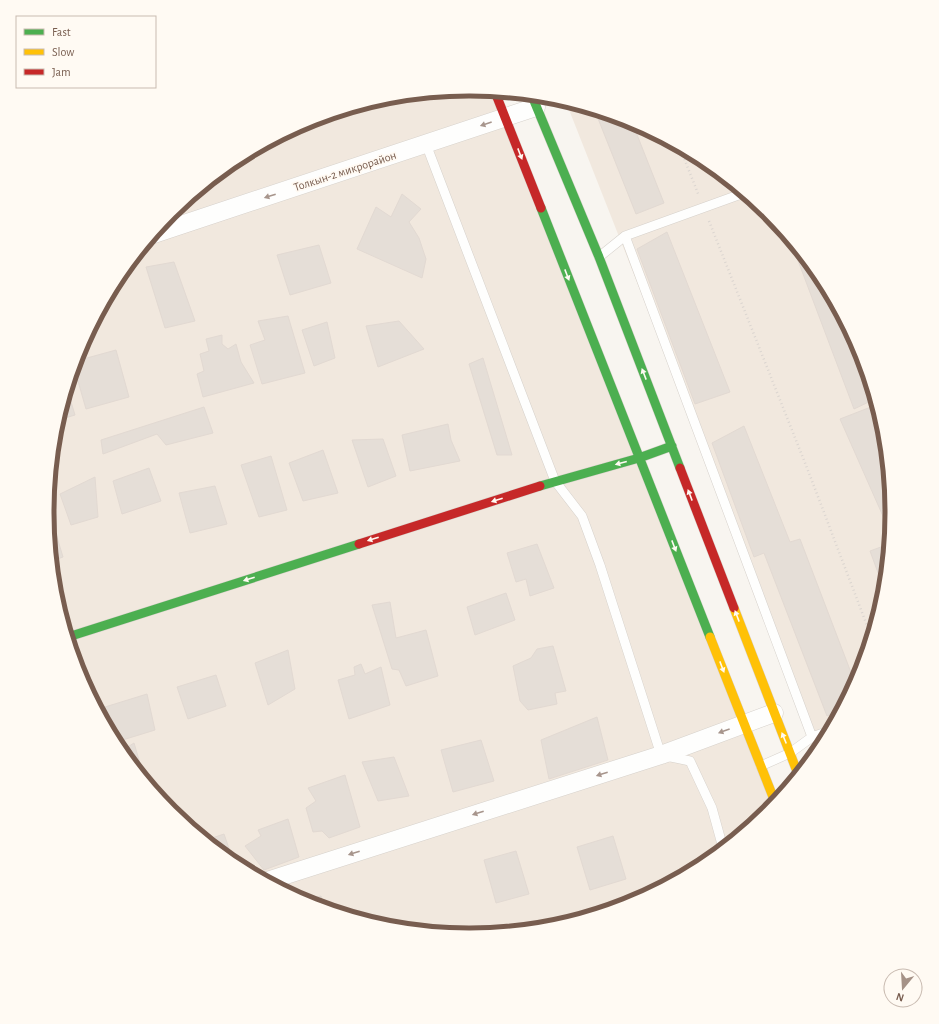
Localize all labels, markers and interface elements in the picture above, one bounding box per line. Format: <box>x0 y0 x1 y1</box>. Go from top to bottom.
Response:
legend <box>16 16 156 88</box>
text: Fast <box>52 26 71 38</box>
text: Slow <box>52 46 74 58</box>
text: Jam <box>52 66 71 78</box>
one-way arrow <box>480 121 492 127</box>
one-way arrow <box>517 148 523 160</box>
street label: Толкын-2 микрорайон <box>292 149 398 193</box>
one-way arrow <box>263 193 275 199</box>
one-way arrow <box>565 269 571 281</box>
one-way arrow <box>640 367 646 379</box>
one-way arrow <box>615 460 627 466</box>
one-way arrow <box>687 489 693 501</box>
one-way arrow <box>490 497 502 503</box>
one-way arrow <box>367 537 379 543</box>
one-way arrow <box>672 541 678 553</box>
one-way arrow <box>243 576 255 582</box>
one-way arrow <box>734 610 740 622</box>
one-way arrow <box>719 662 725 674</box>
one-way arrow <box>718 729 730 735</box>
one-way arrow <box>781 732 787 743</box>
one-way arrow <box>595 771 607 777</box>
one-way arrow <box>471 811 483 817</box>
one-way arrow <box>348 850 360 856</box>
north arrow <box>883 968 923 1008</box>
text: N <box>895 991 905 1003</box>

